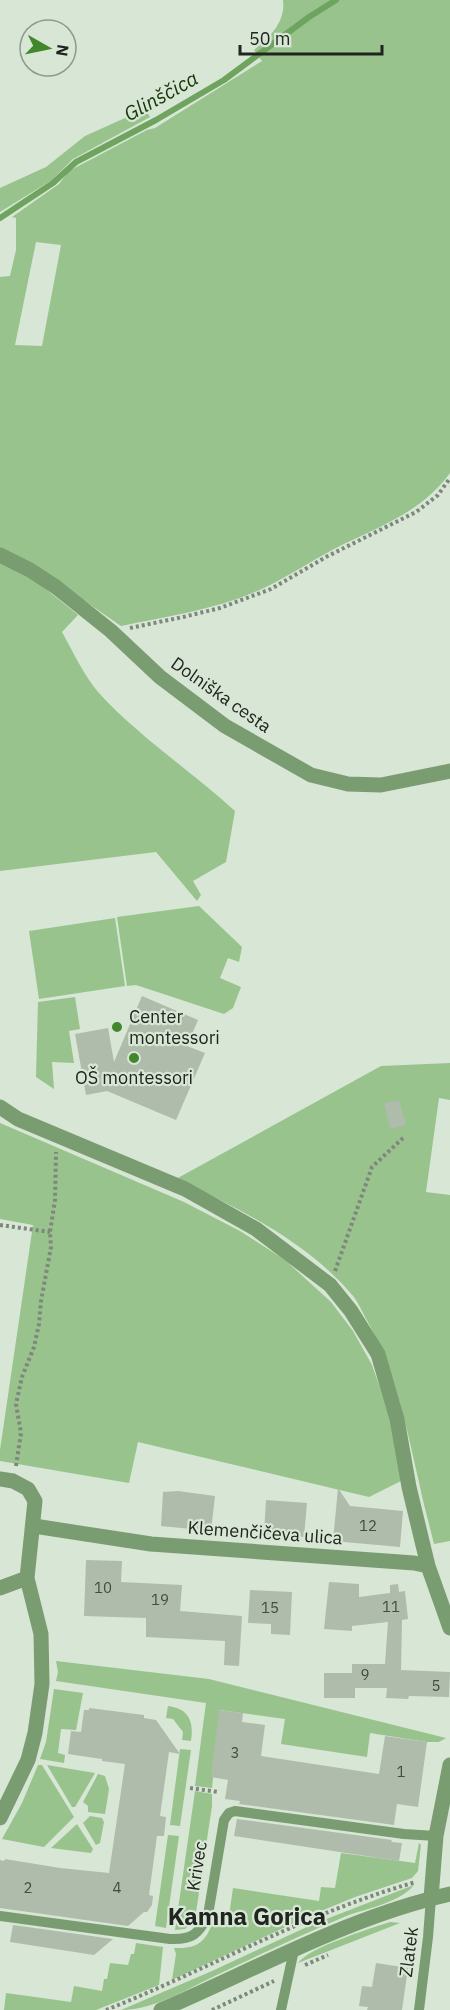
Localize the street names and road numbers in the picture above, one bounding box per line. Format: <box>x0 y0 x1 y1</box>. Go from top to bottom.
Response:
street label: Dolniška cesta <box>167 652 276 738</box>
street label: Klemenčičeva ulica <box>187 1516 344 1549</box>
street label: Krivec <box>181 1839 212 1892</box>
street label: Zlatek <box>394 1925 423 1978</box>

